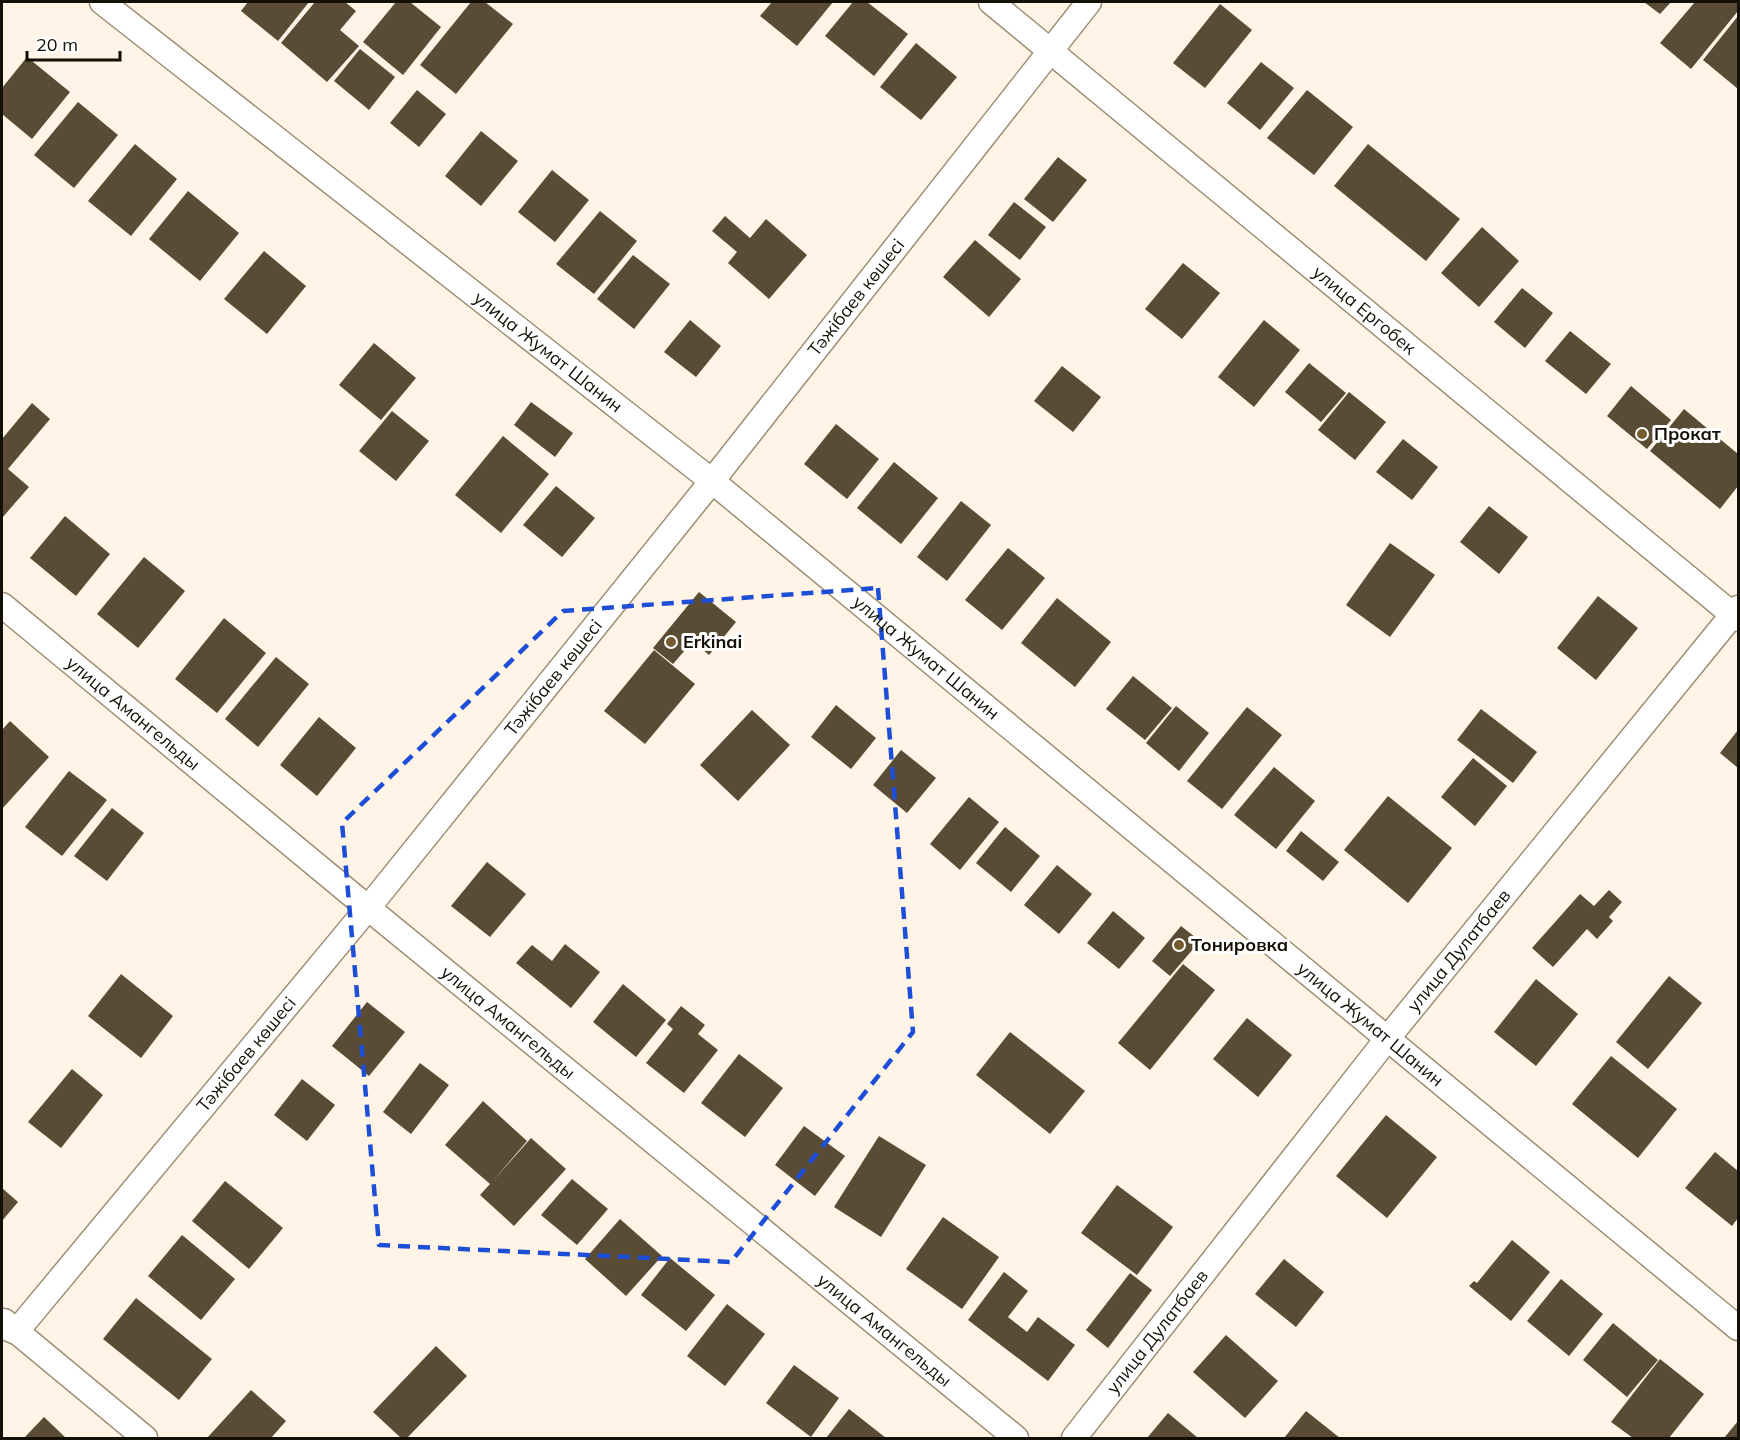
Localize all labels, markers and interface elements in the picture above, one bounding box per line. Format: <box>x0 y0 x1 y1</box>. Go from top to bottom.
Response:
scale bar <box>27 24 120 62</box>
text: 20 m <box>36 33 78 56</box>
street label: Тәжібаев көшесі <box>803 234 909 361</box>
street label: улица Ергобек <box>1308 260 1421 359</box>
street label: улица Жумат Шанин <box>469 286 627 417</box>
place label: Прокат <box>1654 422 1721 445</box>
marker: Прокат <box>1635 427 1649 441</box>
street label: улица Жумат Шанин <box>848 590 1004 724</box>
street label: Тәжібаев көшесі <box>499 614 607 740</box>
place label: Erkinai <box>683 630 742 653</box>
marker: Erkinai <box>664 635 678 649</box>
street label: улица Амангельды <box>62 651 205 775</box>
street label: улица Дулатбаев <box>1402 884 1515 1016</box>
place label: Тонировка <box>1191 933 1288 956</box>
marker: Тонировка <box>1172 938 1186 952</box>
street label: улица Жумат Шанин <box>1292 957 1448 1091</box>
street label: улица Амангельды <box>436 960 580 1084</box>
street label: Тәжібаев көшесі <box>191 992 301 1117</box>
street label: улица Дулатбаев <box>1101 1265 1213 1398</box>
street label: улица Амангельды <box>813 1268 956 1392</box>

